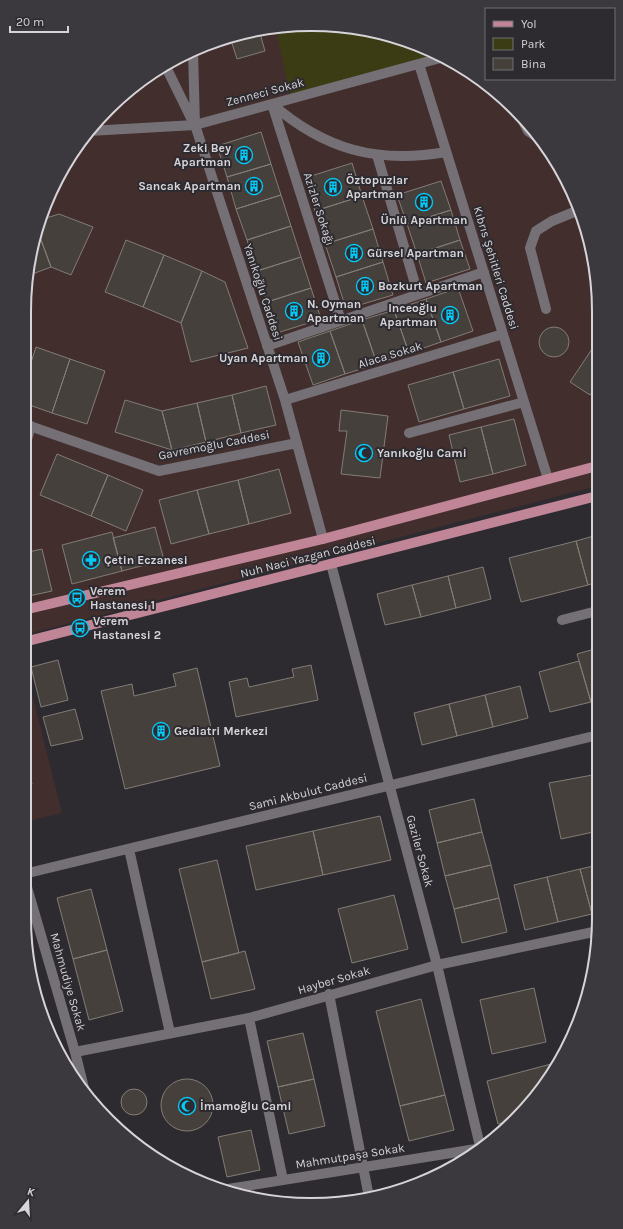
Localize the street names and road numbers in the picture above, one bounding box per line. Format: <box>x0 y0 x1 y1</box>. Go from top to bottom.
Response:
street label: Zenneci Sokak <box>224 75 306 109</box>
street label: Azizler Sokağı <box>301 171 337 247</box>
street label: Kıbrıs Şehitleri Caddesi <box>471 205 521 331</box>
street label: Yanıkoğlu Caddesi <box>241 242 285 342</box>
street label: Alaca Sokak <box>356 339 424 371</box>
street label: Gavremoğlu Caddesi <box>157 427 271 463</box>
street label: Nuh Naci Yazgan Caddesi <box>239 533 377 581</box>
street label: Sami Akbulut Caddesi <box>247 770 369 814</box>
street label: Gaziler Sokak <box>404 813 436 889</box>
street label: Mahmudiye Sokak <box>47 931 89 1033</box>
street label: Hayber Sokak <box>296 963 372 997</box>
street label: Mahmutpaşa Sokak <box>294 1140 406 1172</box>

